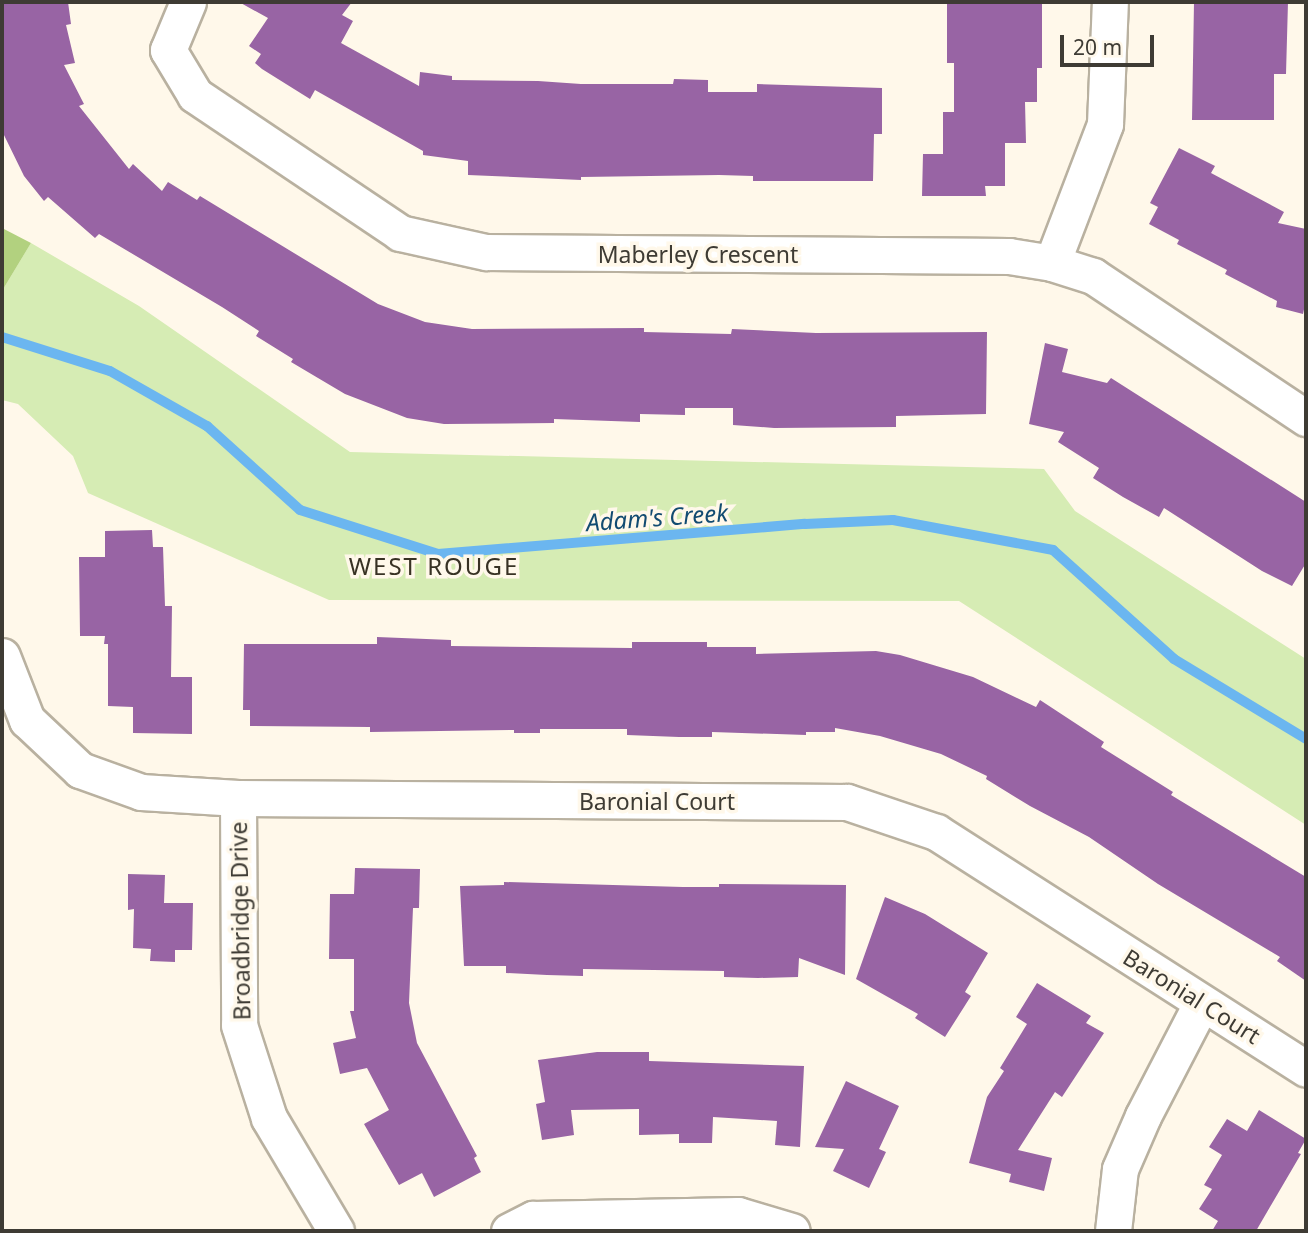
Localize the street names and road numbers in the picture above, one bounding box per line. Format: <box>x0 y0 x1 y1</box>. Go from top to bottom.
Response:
street label: Maberley Crescent <box>598 240 798 268</box>
street label: Baronial Court <box>579 787 735 815</box>
street label: Broadbridge Drive <box>224 821 256 1021</box>
street label: Baronial Court <box>1118 943 1266 1049</box>

